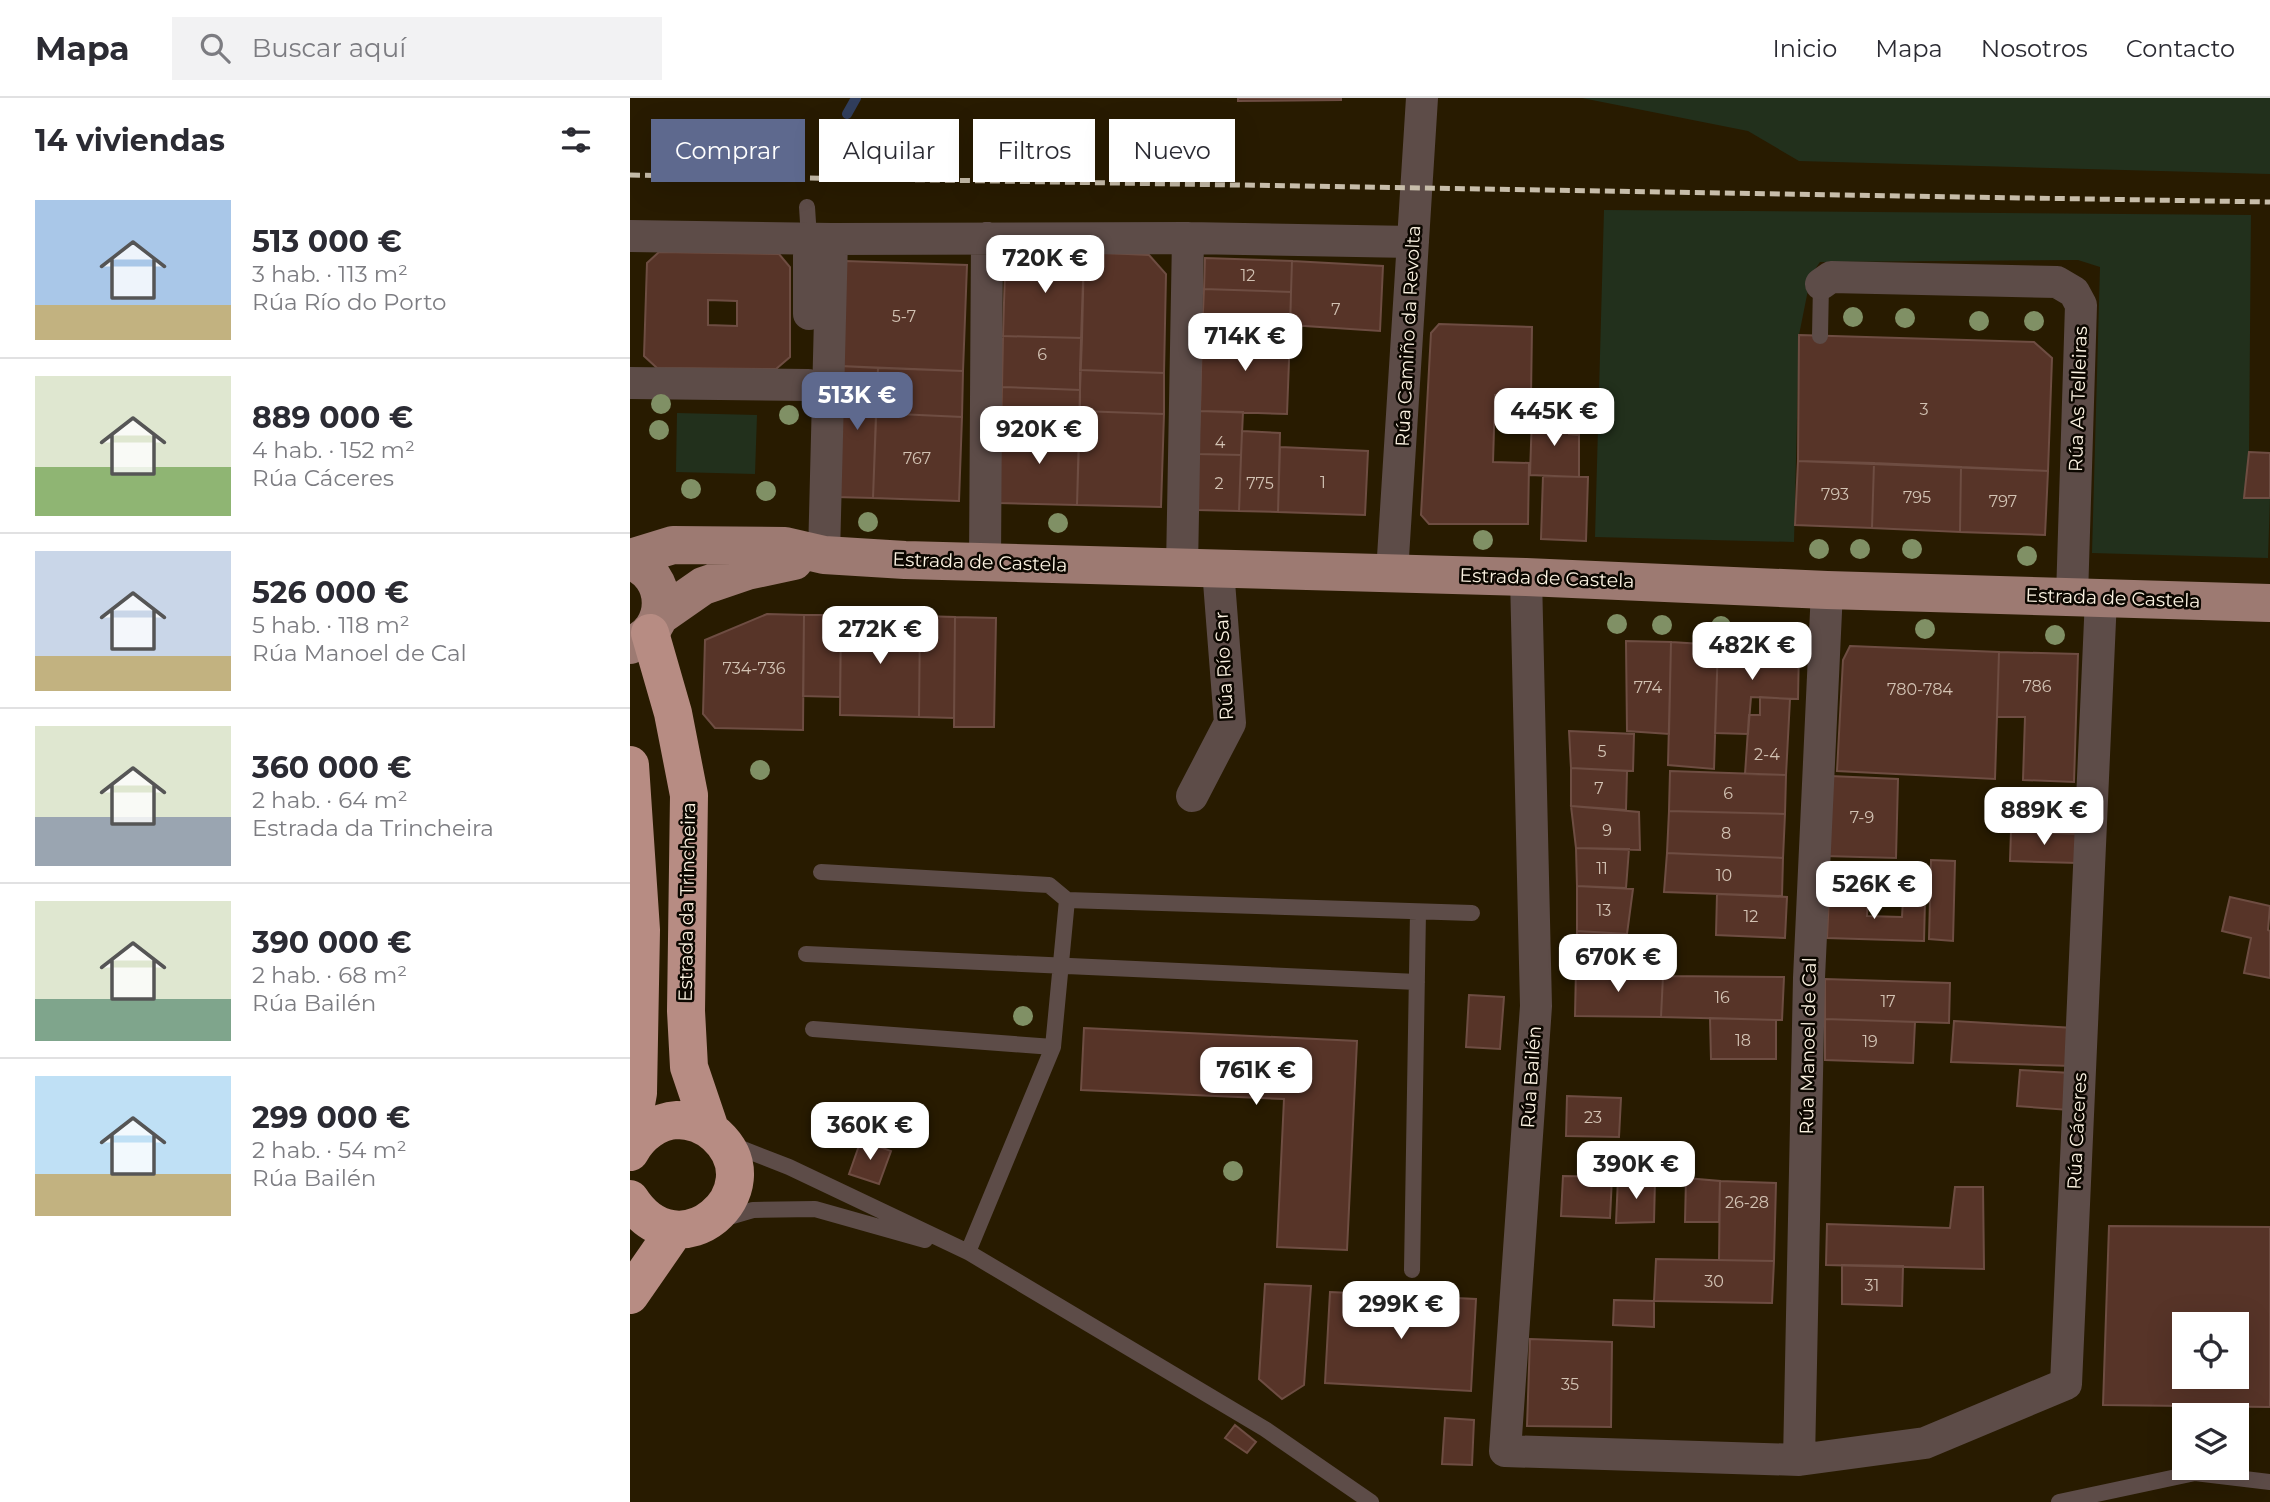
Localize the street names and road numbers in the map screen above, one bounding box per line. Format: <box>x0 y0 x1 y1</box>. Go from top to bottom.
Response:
street label: Rúa Camiño da Revolta <box>1391 225 1425 447</box>
street label: Rúa As Telleiras <box>2064 326 2092 472</box>
street label: Estrada de Castela <box>892 547 1068 577</box>
street label: Estrada de Castela <box>1459 563 1635 593</box>
street label: Estrada de Castela <box>2025 583 2201 613</box>
street label: Rúa Río Sar <box>1210 611 1238 721</box>
street label: Estrada da Trincheira <box>674 802 700 1002</box>
street label: Rúa Manoel de Cal <box>1795 957 1821 1135</box>
street label: Rúa Bailén <box>1516 1025 1546 1129</box>
street label: Rúa Cáceres <box>2062 1072 2092 1190</box>

